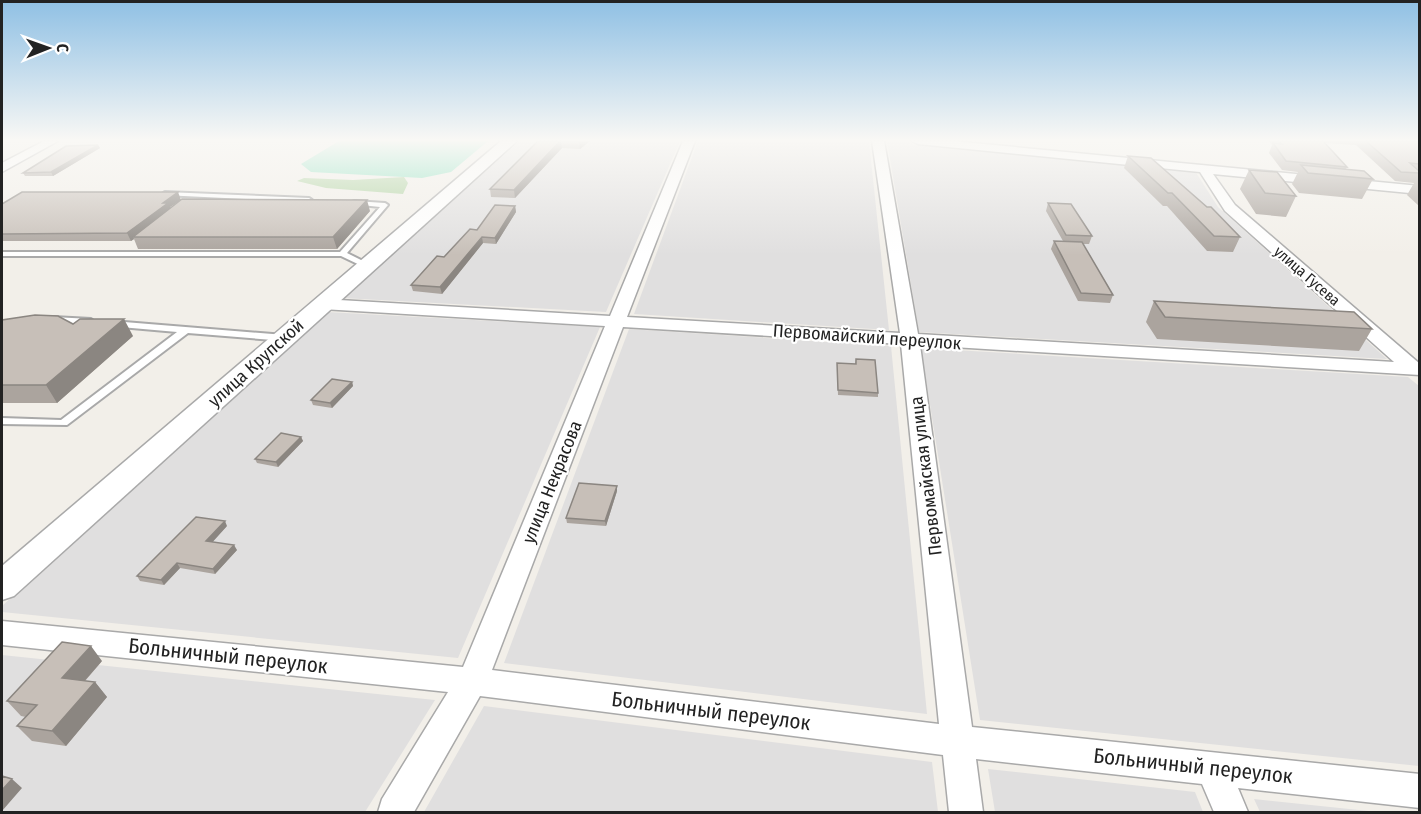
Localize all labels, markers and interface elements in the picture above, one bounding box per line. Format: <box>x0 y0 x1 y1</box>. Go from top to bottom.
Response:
north arrow <box>18 18 78 78</box>
text: С <box>53 43 72 53</box>
street label: улица Гусева <box>1270 242 1344 310</box>
street label: улица Крупской <box>204 314 308 412</box>
street label: Первомайский переулок <box>772 319 962 355</box>
street label: Первомайская улица <box>905 395 947 557</box>
street label: улица Некрасова <box>517 417 587 547</box>
street label: Больничный переулок <box>127 633 329 679</box>
street label: Больничный переулок <box>610 686 812 736</box>
street label: Больничный переулок <box>1092 743 1294 789</box>

